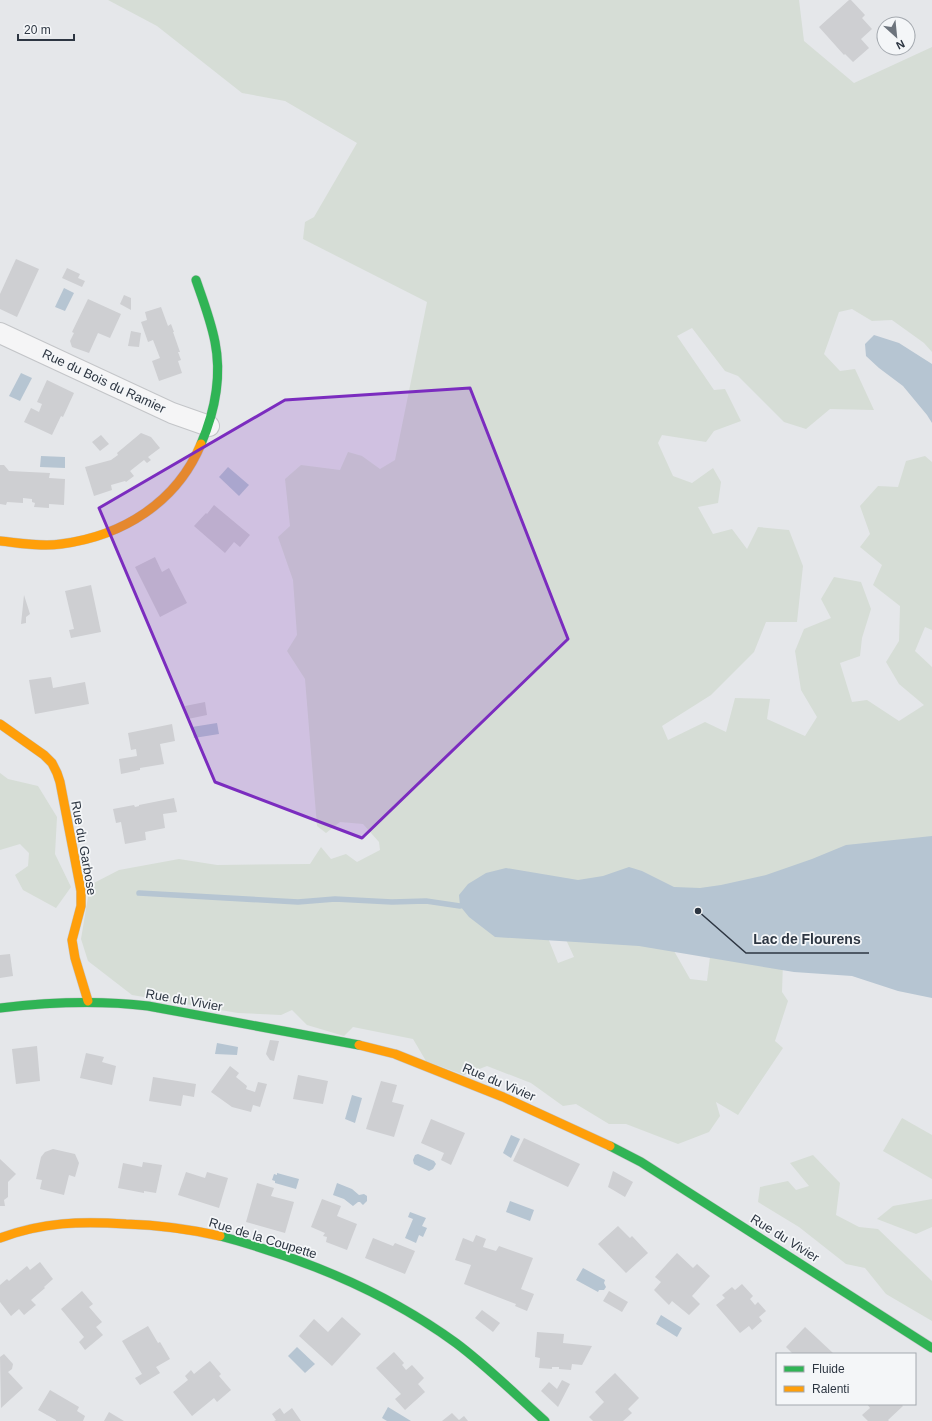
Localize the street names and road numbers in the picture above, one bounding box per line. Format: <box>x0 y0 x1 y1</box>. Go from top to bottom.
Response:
street label: Rue du Bois du Ramier <box>40 346 169 416</box>
street label: Rue du Garbose <box>68 800 100 896</box>
street label: Rue du Vivier <box>144 986 224 1014</box>
street label: Rue du Vivier <box>460 1060 538 1104</box>
street label: Rue du Vivier <box>748 1211 823 1265</box>
street label: Rue de la Coupette <box>207 1214 319 1262</box>

